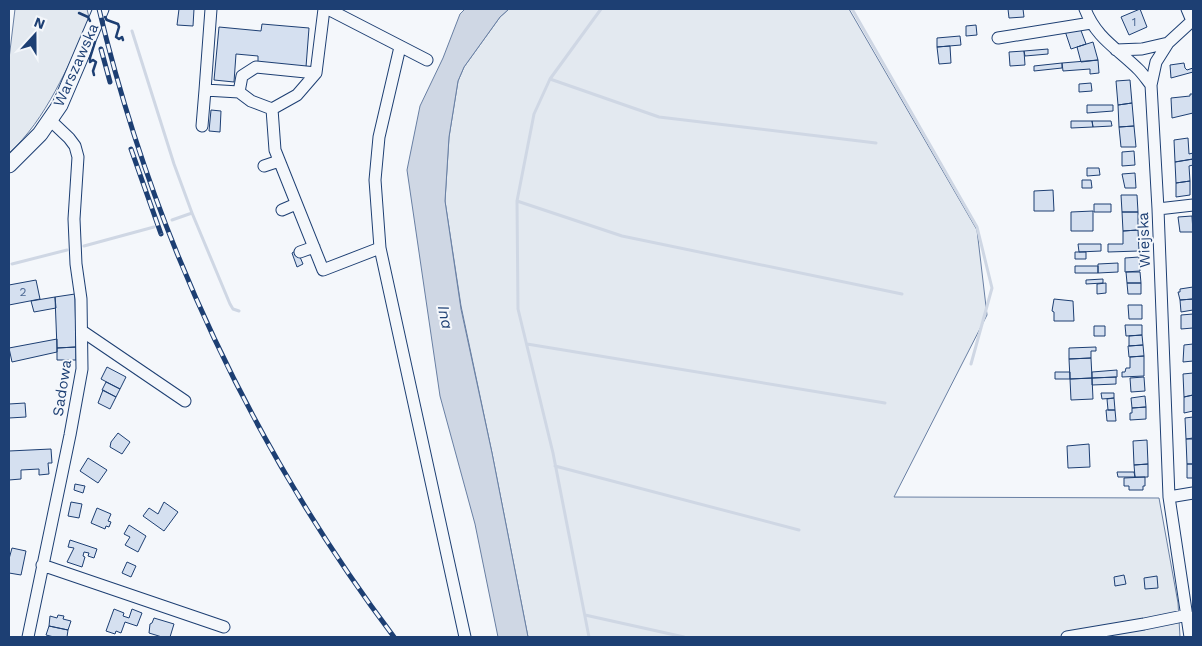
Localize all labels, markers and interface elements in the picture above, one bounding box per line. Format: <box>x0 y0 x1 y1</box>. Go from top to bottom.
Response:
north arrow <box>10 10 60 60</box>
text: N <box>32 14 47 32</box>
house number: 1 <box>1132 15 1136 29</box>
street label: Warszawska <box>50 20 103 110</box>
street label: Wiejska <box>1134 211 1154 268</box>
house number: 2 <box>20 285 27 299</box>
water label: Ina <box>434 303 457 331</box>
street label: Sadowa <box>49 358 75 418</box>

